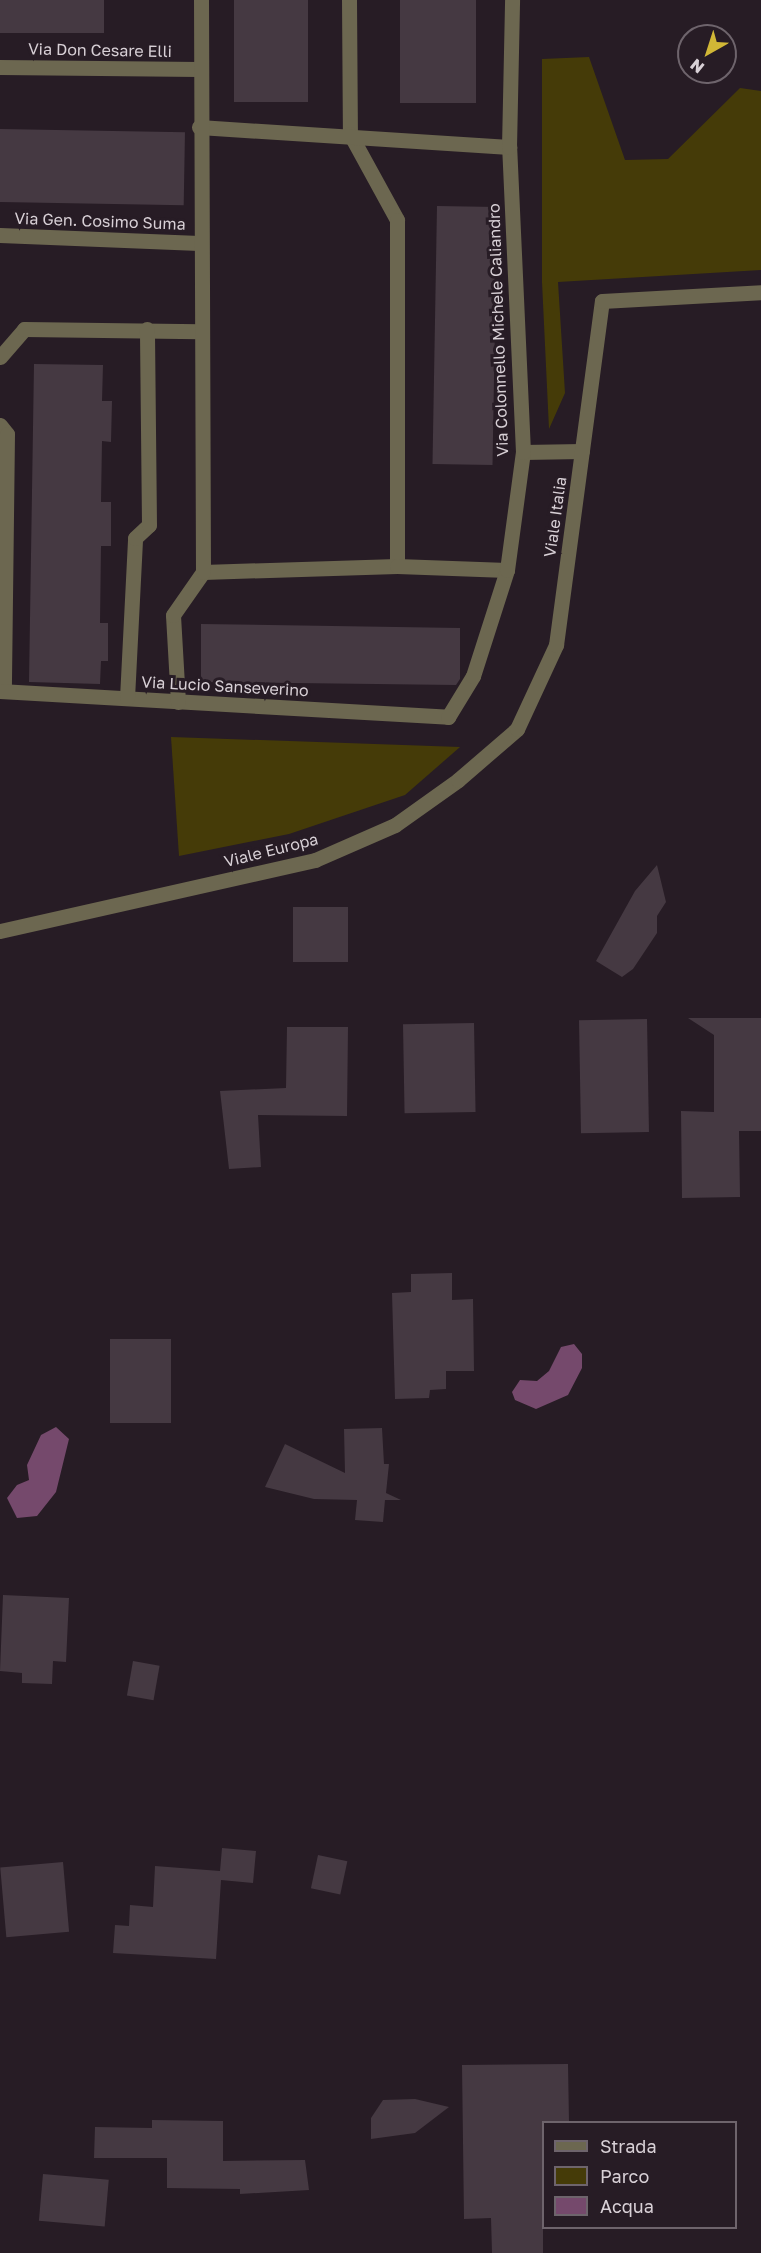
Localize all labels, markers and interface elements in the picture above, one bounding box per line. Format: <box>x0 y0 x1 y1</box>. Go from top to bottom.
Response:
north arrow <box>677 24 737 84</box>
street label: Via Don Cesare Elli <box>28 39 172 61</box>
text: N <box>686 55 708 78</box>
street label: Via Colonnello Michele Caliandro <box>484 203 512 457</box>
street label: Via Gen. Cosimo Suma <box>14 208 186 234</box>
street label: Viale Italia <box>540 475 570 559</box>
street label: Via Lucio Sanseverino <box>141 672 309 700</box>
street label: Viale Europa <box>222 829 320 871</box>
legend <box>542 2121 737 2229</box>
text: Strada <box>600 2135 657 2157</box>
text: Parco <box>600 2165 649 2187</box>
text: Acqua <box>600 2195 654 2217</box>

